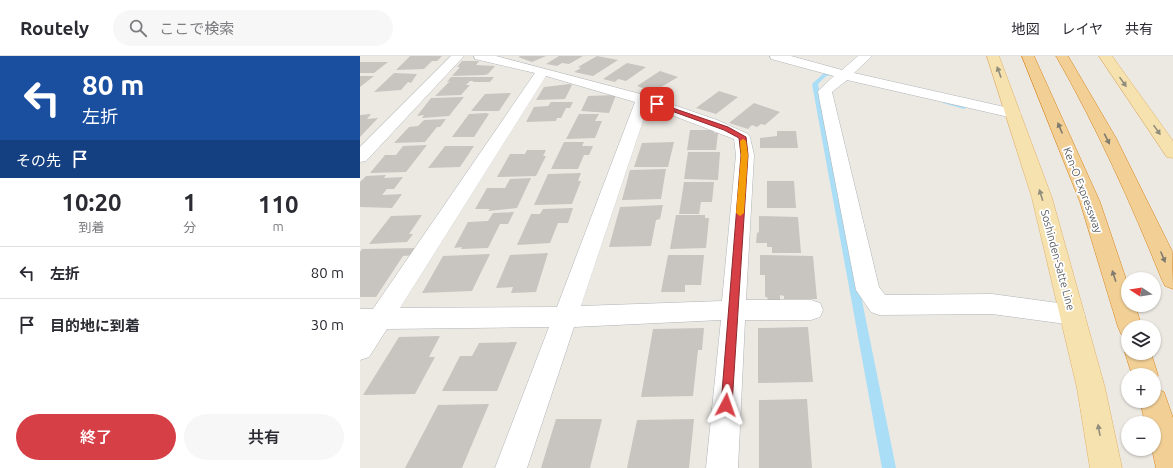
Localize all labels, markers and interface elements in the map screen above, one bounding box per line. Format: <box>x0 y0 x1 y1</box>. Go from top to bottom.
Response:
search box <box>113 10 393 46</box>
text: Routely <box>20 17 89 39</box>
icon: search <box>127 17 149 39</box>
text: ここで検索 <box>159 20 234 37</box>
text: 地図 <box>1011 21 1039 37</box>
text: レイヤ <box>1061 21 1103 37</box>
text: 共有 <box>1125 21 1153 37</box>
one-way arrow <box>995 65 1001 77</box>
text: 80 m <box>82 69 144 100</box>
icon: left <box>16 72 68 124</box>
one-way arrow <box>1119 77 1127 87</box>
pin <box>640 87 674 121</box>
icon: arrive <box>646 93 668 115</box>
text: 左折 <box>82 106 118 126</box>
one-way arrow <box>1056 122 1062 134</box>
one-way arrow <box>1153 125 1161 136</box>
one-way arrow <box>1104 134 1111 145</box>
street label: Ken-O Expressway <box>1061 146 1105 235</box>
icon: arrive <box>69 148 91 170</box>
text: その先 <box>16 152 61 169</box>
text: 10:20 <box>61 189 122 216</box>
text: 1 <box>183 189 196 216</box>
one-way arrow <box>1037 189 1043 201</box>
text: 110 <box>258 191 299 218</box>
street label: Soshinden-Satte Line <box>1039 208 1077 312</box>
text: m <box>273 219 284 233</box>
text: 到着 <box>78 220 104 234</box>
text: 分 <box>183 220 196 234</box>
one-way arrow <box>1161 251 1167 263</box>
icon: left <box>16 262 38 284</box>
text: 80 m <box>311 264 344 281</box>
text: 左折 <box>50 265 80 282</box>
one-way arrow <box>1111 270 1117 282</box>
north arrow <box>1121 272 1161 312</box>
map controls <box>1121 272 1161 456</box>
icon: arrive <box>16 314 38 336</box>
text: 30 m <box>311 316 344 333</box>
text: 目的地に到着 <box>50 317 140 334</box>
button: layers <box>1121 320 1161 360</box>
button: + <box>1121 368 1161 408</box>
position arrow <box>705 384 747 426</box>
button: 終了 <box>16 414 176 460</box>
button: 共有 <box>184 414 344 460</box>
button: − <box>1121 416 1161 456</box>
one-way arrow <box>1096 423 1102 436</box>

